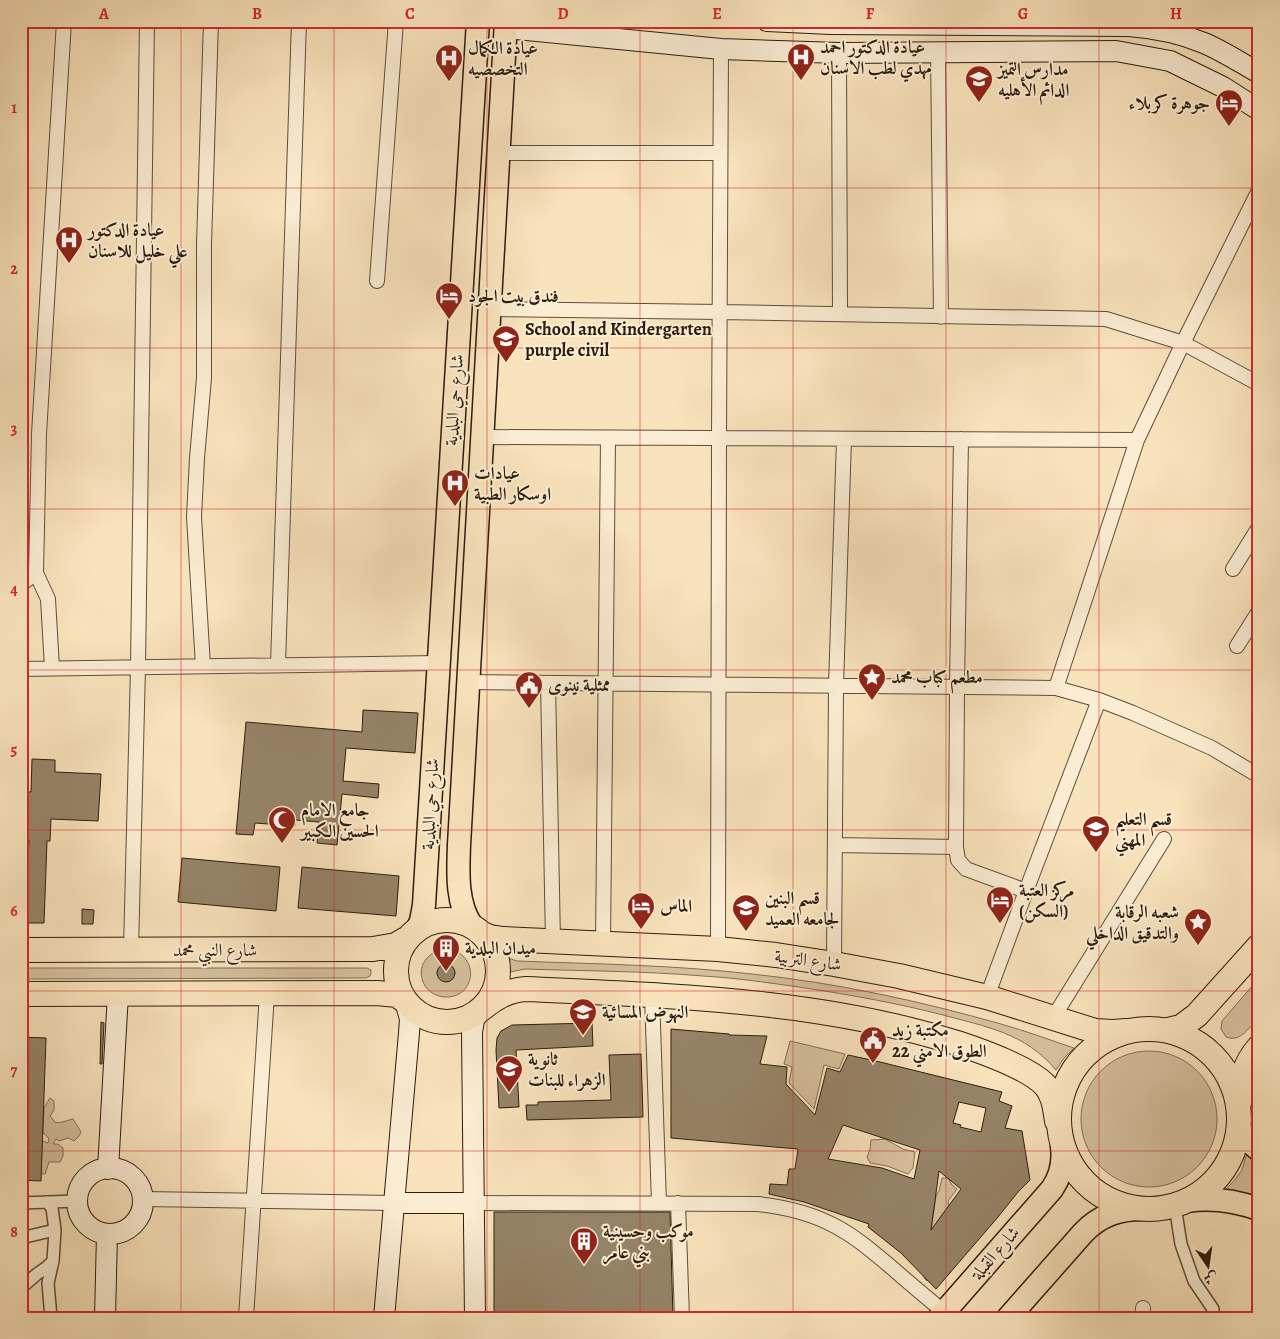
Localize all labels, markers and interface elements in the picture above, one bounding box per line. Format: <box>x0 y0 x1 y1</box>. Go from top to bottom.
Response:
text: A <box>98 3 110 25</box>
text: B <box>252 3 262 25</box>
text: C <box>405 3 415 25</box>
text: D <box>557 3 569 25</box>
text: E <box>712 3 722 25</box>
text: F <box>866 3 875 25</box>
text: G <box>1018 3 1028 25</box>
text: H <box>1170 3 1182 25</box>
place label: عيادة الدكتور احمد مهدي لطب الاسنان <box>820 35 932 83</box>
place label: عيادة الكمال التخصصيه <box>468 36 538 81</box>
hospital icon: عيادة الدكتور احمد مهدي لطب الاسنان <box>786 42 816 81</box>
hospital icon: عيادة الكمال التخصصيه <box>434 43 464 82</box>
place label: مدارس التميز الدائم الأهليه <box>996 57 1069 106</box>
school or university icon: مدارس التميز الدائم الأهليه <box>964 64 994 103</box>
hotel icon: جوهرة كربلاء <box>1214 88 1244 127</box>
place label: جوهرة كربلاء <box>1129 91 1210 115</box>
text: 1 <box>11 97 17 119</box>
place label: عيادة الدكتور علي خليل للاسنان <box>86 218 187 269</box>
hospital icon: عيادة الدكتور علي خليل للاسنان <box>54 225 84 264</box>
text: 2 <box>10 258 18 280</box>
hotel icon: فندق بيت الجود <box>434 281 464 320</box>
place label: فندق بيت الجود <box>468 284 559 308</box>
place label: School and Kindergarten purple civil <box>525 317 712 362</box>
school or university icon: School and Kindergarten purple civil <box>491 324 521 363</box>
street label: شارع حي البلدية <box>439 353 472 447</box>
text: 3 <box>11 418 18 440</box>
place label: عيادات اوسكار الطبية <box>474 461 551 506</box>
hospital icon: عيادات اوسكار الطبية <box>440 468 470 507</box>
text: 4 <box>10 579 18 601</box>
place icon: مطعم كباب محمد <box>857 662 887 701</box>
place label: مطعم كباب محمد <box>891 665 983 694</box>
public building icon: ممثلية نينوى <box>514 670 544 709</box>
place label: ممثلية نينوى <box>548 673 610 697</box>
text: 5 <box>11 739 18 761</box>
street label: شارع حي البلدية <box>416 757 447 851</box>
place label: جامع الامام الحسين الكبير <box>299 798 379 843</box>
mosque icon: جامع الامام الحسين الكبير <box>267 805 297 844</box>
place label: قسم التعليم المهني <box>1115 807 1172 857</box>
school or university icon: قسم التعليم المهني <box>1081 814 1111 853</box>
place label: مركز العتبة (السكن) <box>1019 878 1074 923</box>
hotel icon: مركز العتبة (السكن) <box>985 885 1015 924</box>
place label: قسم البنين لجامعه العميد <box>765 886 840 931</box>
hotel icon: الماس <box>626 891 656 930</box>
school or university icon: قسم البنين لجامعه العميد <box>731 893 761 932</box>
place label: الماس <box>660 894 692 918</box>
text: 6 <box>10 900 18 922</box>
place label: شعبه الرقابة والتدقيق الداخلي <box>1085 900 1179 951</box>
place icon: شعبه الرقابة والتدقيق الداخلي <box>1183 907 1213 946</box>
building icon: ميدان البلدية <box>431 933 461 972</box>
place label: ميدان البلدية <box>465 936 536 960</box>
street label: شارع النبي محمد <box>173 938 257 967</box>
street label: شارع التربية <box>772 943 843 980</box>
school or university icon: النهوض المسائية <box>568 997 598 1036</box>
place label: النهوض المسائية <box>602 1000 688 1024</box>
place label: مكتبة زيد الطوق الامني 22 <box>892 1018 987 1068</box>
public building icon: مكتبة زيد الطوق الامني 22 <box>858 1025 888 1064</box>
place label: ثانوية الزهراء للبنات <box>528 1047 606 1092</box>
school or university icon: ثانوية الزهراء للبنات <box>494 1054 524 1093</box>
text: 7 <box>11 1060 18 1082</box>
place label: موكب وحسينية بني عامر <box>603 1219 694 1268</box>
text: 8 <box>10 1221 18 1243</box>
street label: شارع القبلة <box>964 1221 1027 1288</box>
building icon: موكب وحسينية بني عامر <box>569 1226 599 1265</box>
north arrow <box>1182 1242 1232 1292</box>
text: ش <box>1202 1267 1220 1289</box>

